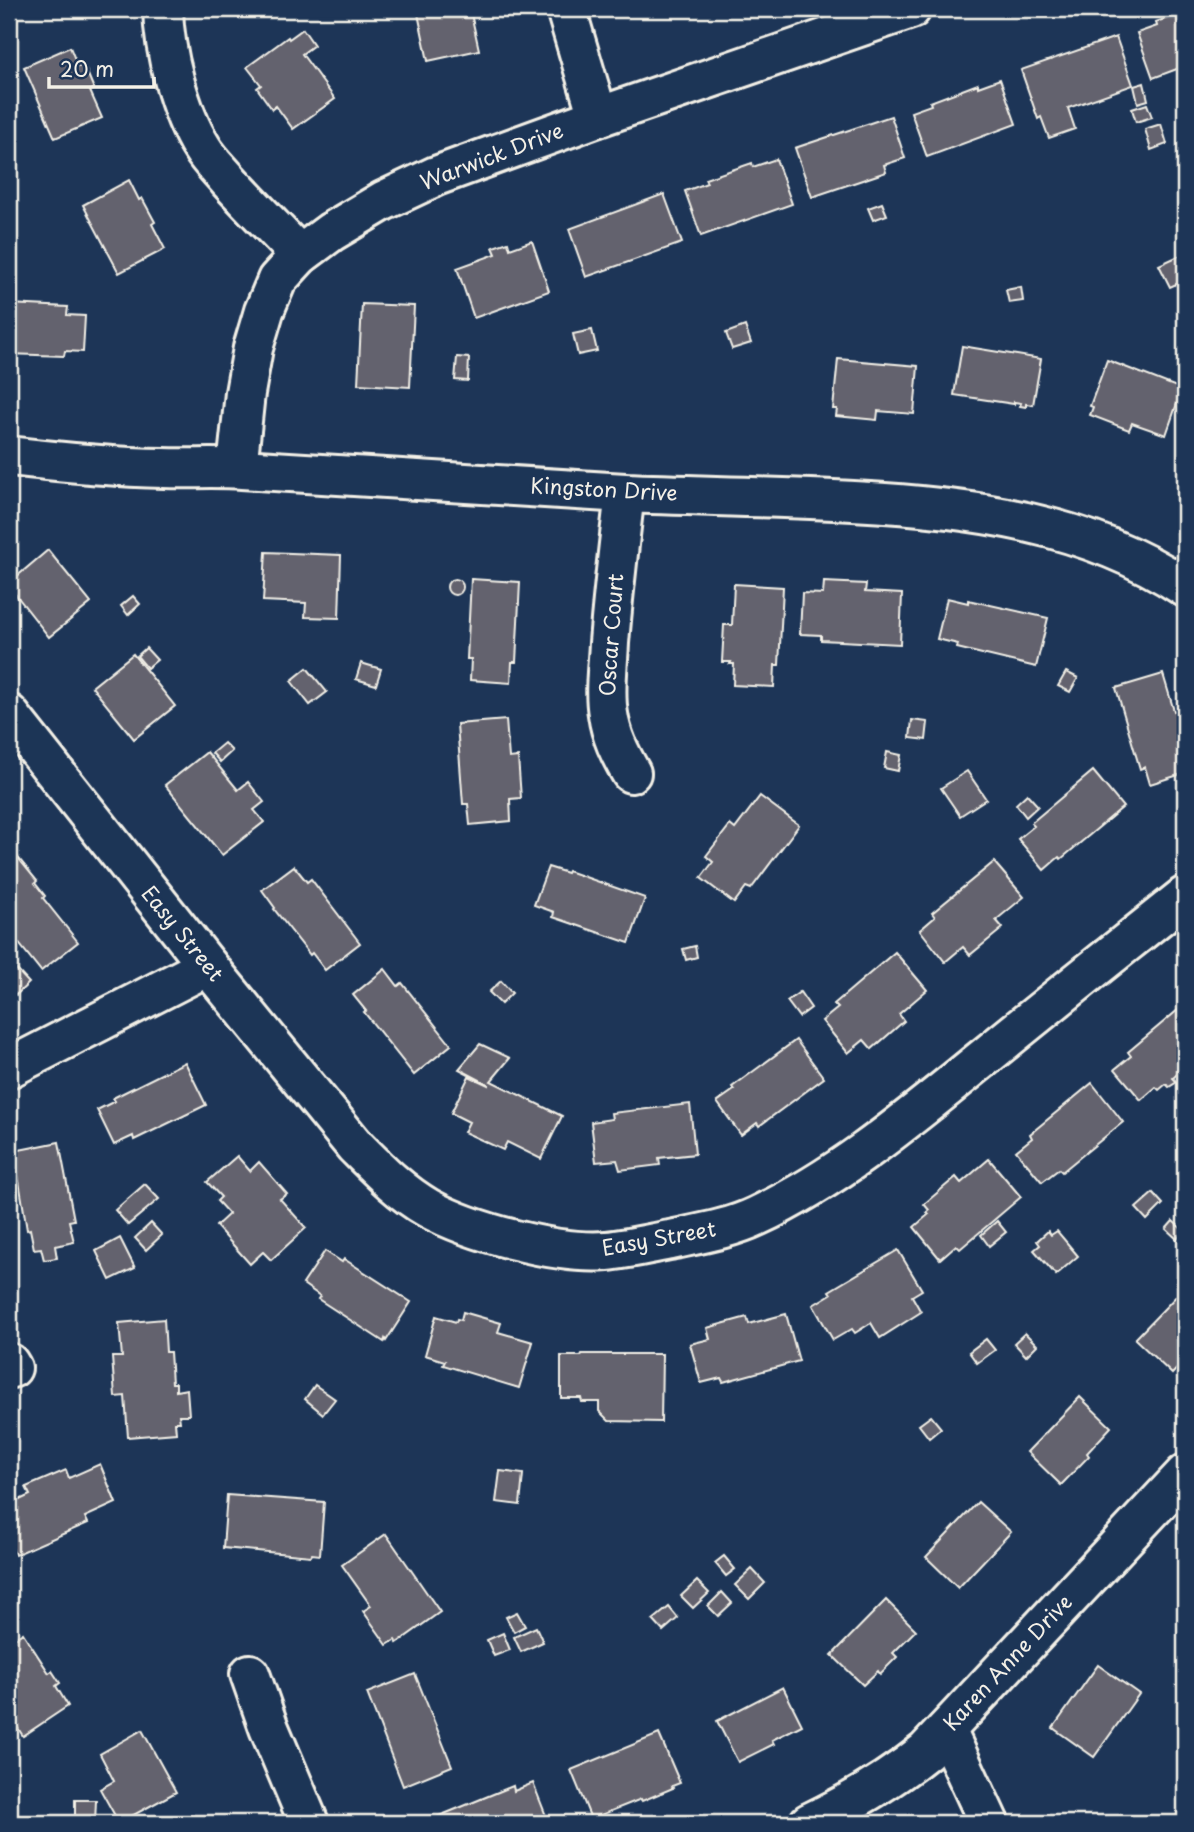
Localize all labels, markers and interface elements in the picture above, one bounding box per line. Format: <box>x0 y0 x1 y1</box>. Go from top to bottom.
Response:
scale bar <box>49 46 154 90</box>
text: 20 m <box>60 52 114 84</box>
street label: Warwick Drive <box>415 113 567 197</box>
street label: Kingston Drive <box>530 468 679 508</box>
street label: Oscar Court <box>590 572 630 697</box>
street label: Easy Street <box>135 878 232 988</box>
street label: Easy Street <box>599 1211 718 1263</box>
street label: Karen Anne Drive <box>935 1586 1078 1737</box>

